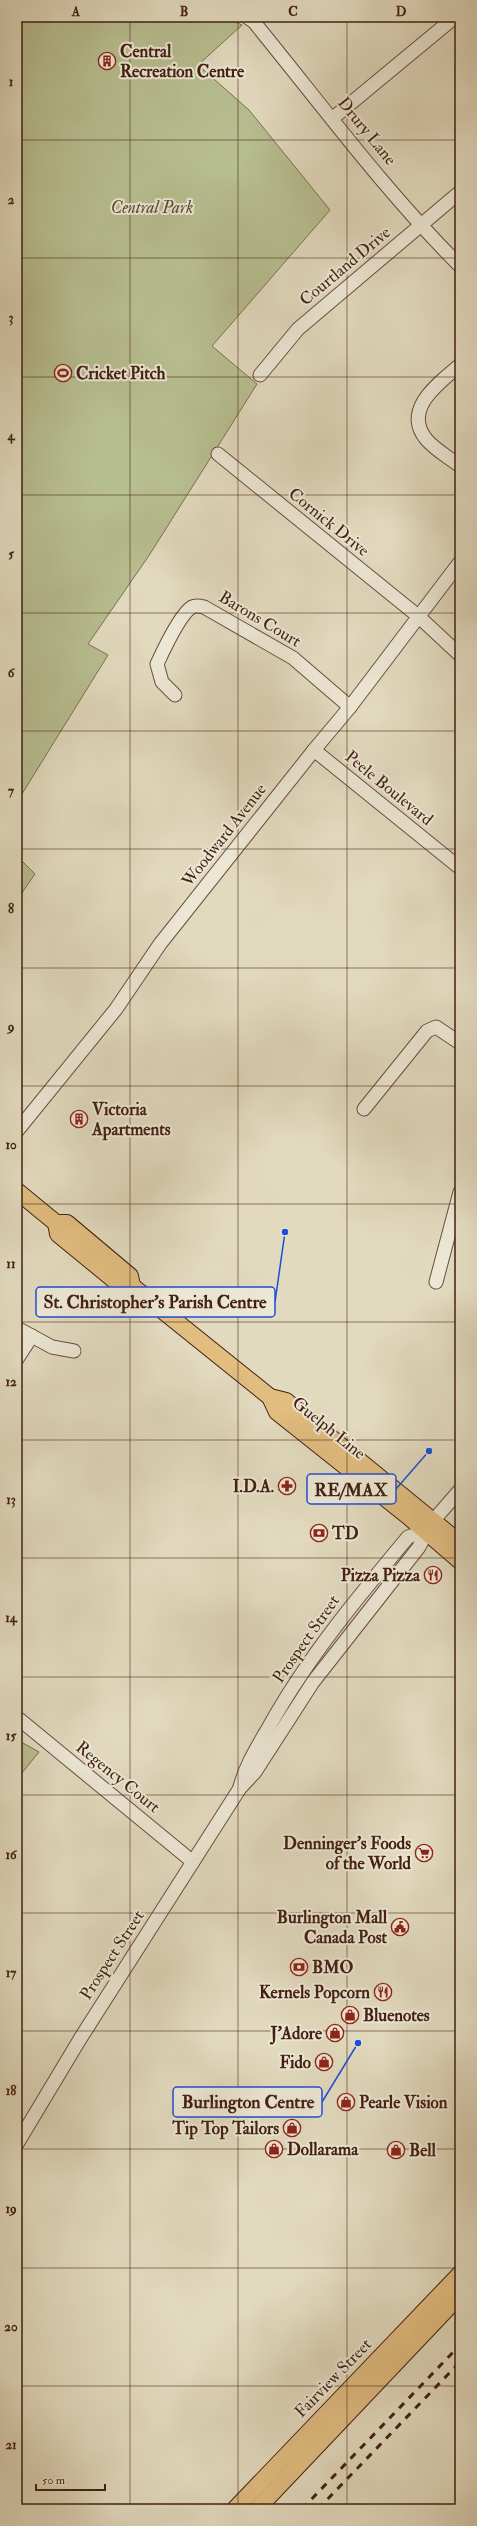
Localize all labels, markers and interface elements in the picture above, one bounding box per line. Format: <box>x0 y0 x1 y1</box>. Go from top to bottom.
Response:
text: A <box>71 4 81 20</box>
text: B <box>180 4 188 20</box>
text: C <box>288 4 298 20</box>
text: D <box>396 4 407 20</box>
place label: Central Recreation Centre <box>120 41 245 82</box>
building icon: Central Recreation Centre <box>97 51 117 71</box>
text: 1 <box>9 74 14 90</box>
street label: Drury Lane <box>332 93 401 170</box>
text: 2 <box>8 192 15 208</box>
park label: Central Park <box>111 197 193 218</box>
street label: Courtland Drive <box>295 222 395 310</box>
text: 3 <box>9 310 14 326</box>
sports icon: Cricket Pitch <box>53 363 73 383</box>
place label: Cricket Pitch <box>76 363 166 384</box>
text: 4 <box>6 428 15 444</box>
street label: Cornick Drive <box>284 483 374 561</box>
text: 5 <box>8 546 14 562</box>
street label: Barons Court <box>215 586 305 652</box>
text: 6 <box>8 665 16 681</box>
street label: Peele Boulevard <box>341 746 438 830</box>
street label: Woodward Avenue <box>177 779 271 892</box>
text: 7 <box>8 783 15 799</box>
text: 8 <box>8 901 14 917</box>
text: 9 <box>6 1019 15 1035</box>
place label: Victoria Apartments <box>91 1099 171 1141</box>
building icon: Victoria Apartments <box>69 1109 89 1129</box>
text: 10 <box>5 1137 17 1153</box>
text: 11 <box>6 1256 16 1272</box>
callout: St. Christopher's Parish Centre <box>36 1287 275 1317</box>
text: St. Christopher's Parish Centre <box>43 1291 267 1314</box>
text: 12 <box>5 1374 17 1390</box>
street label: Guelph Line <box>287 1392 370 1465</box>
callout: RE/MAX <box>307 1474 396 1504</box>
place label: I.D.A. <box>233 1476 274 1497</box>
pharmacy icon: I.D.A. <box>277 1476 297 1496</box>
text: RE/MAX <box>314 1479 388 1502</box>
text: 13 <box>6 1492 16 1508</box>
bank icon: TD <box>309 1523 329 1543</box>
place label: TD <box>331 1523 359 1544</box>
place label: Pizza Pizza <box>341 1565 421 1586</box>
restaurant icon: Pizza Pizza <box>423 1565 443 1585</box>
street label: Prospect Street <box>268 1591 345 1688</box>
text: 14 <box>5 1610 18 1626</box>
text: 15 <box>6 1728 16 1744</box>
street label: Regency Court <box>71 1737 165 1819</box>
place label: Denninger's Foods of the World <box>283 1833 412 1874</box>
supermarket icon: Denninger's Foods of the World <box>414 1843 434 1863</box>
text: 16 <box>5 1847 18 1863</box>
street label: Prospect Street <box>75 1906 150 2004</box>
place label: Burlington Mall Canada Post <box>277 1907 388 1948</box>
public building icon: Burlington Mall Canada Post <box>390 1917 410 1937</box>
bank icon: BMO <box>289 1957 309 1977</box>
place label: BMO <box>312 1957 353 1978</box>
text: 17 <box>6 1965 17 1981</box>
place label: Kernels Popcorn <box>259 1982 370 2004</box>
restaurant icon: Kernels Popcorn <box>373 1982 393 2002</box>
shop icon: Bluenotes <box>340 2005 360 2025</box>
place label: Bluenotes <box>363 2005 430 2026</box>
place label: J'Adore <box>270 2023 323 2045</box>
shop icon: J'Adore <box>325 2023 345 2043</box>
place label: Fido <box>279 2052 311 2073</box>
shop icon: Fido <box>314 2052 334 2072</box>
text: 18 <box>6 2083 16 2099</box>
callout: Burlington Centre <box>173 2087 322 2117</box>
text: Burlington Centre <box>182 2091 315 2114</box>
shop icon: Pearle Vision <box>336 2092 356 2112</box>
place label: Pearle Vision <box>359 2092 448 2113</box>
place label: Tip Top Tailors <box>171 2118 279 2140</box>
shop icon: Tip Top Tailors <box>282 2118 302 2138</box>
shop icon: Dollarama <box>264 2139 284 2159</box>
place label: Dollarama <box>287 2139 359 2160</box>
shop icon: Bell <box>386 2140 406 2160</box>
place label: Bell <box>409 2140 437 2161</box>
text: 19 <box>5 2201 17 2217</box>
text: 20 <box>4 2319 18 2335</box>
street label: Fairview Street <box>290 2334 376 2422</box>
text: 21 <box>5 2437 17 2453</box>
scale bar <box>36 2466 105 2492</box>
text: 50 m <box>42 2473 66 2488</box>

